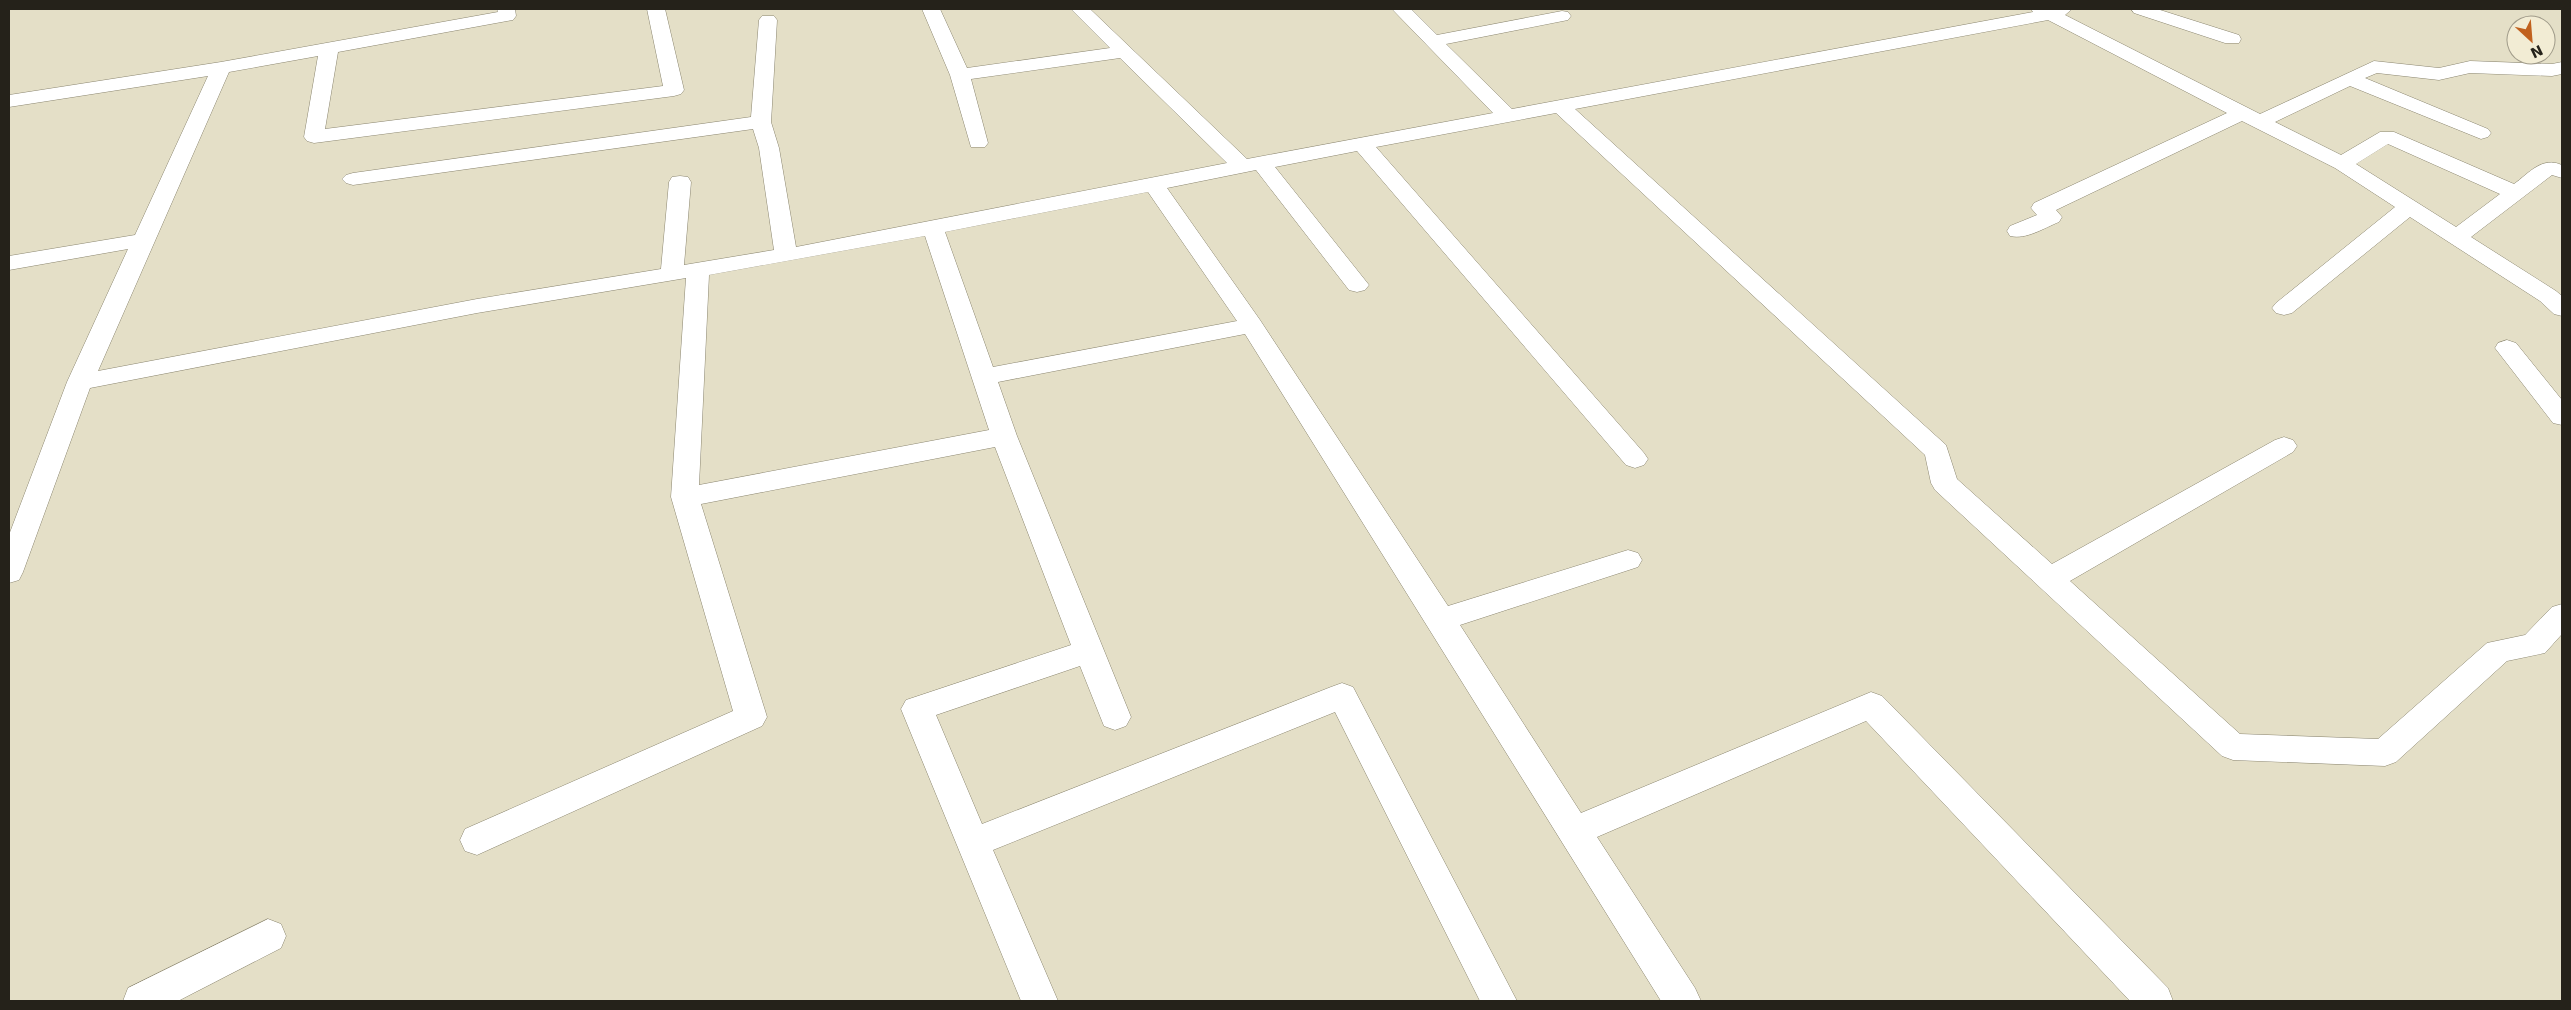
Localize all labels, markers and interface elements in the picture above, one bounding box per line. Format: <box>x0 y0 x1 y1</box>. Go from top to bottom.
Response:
north arrow <box>2506 15 2556 65</box>
text: N <box>2528 42 2545 61</box>

